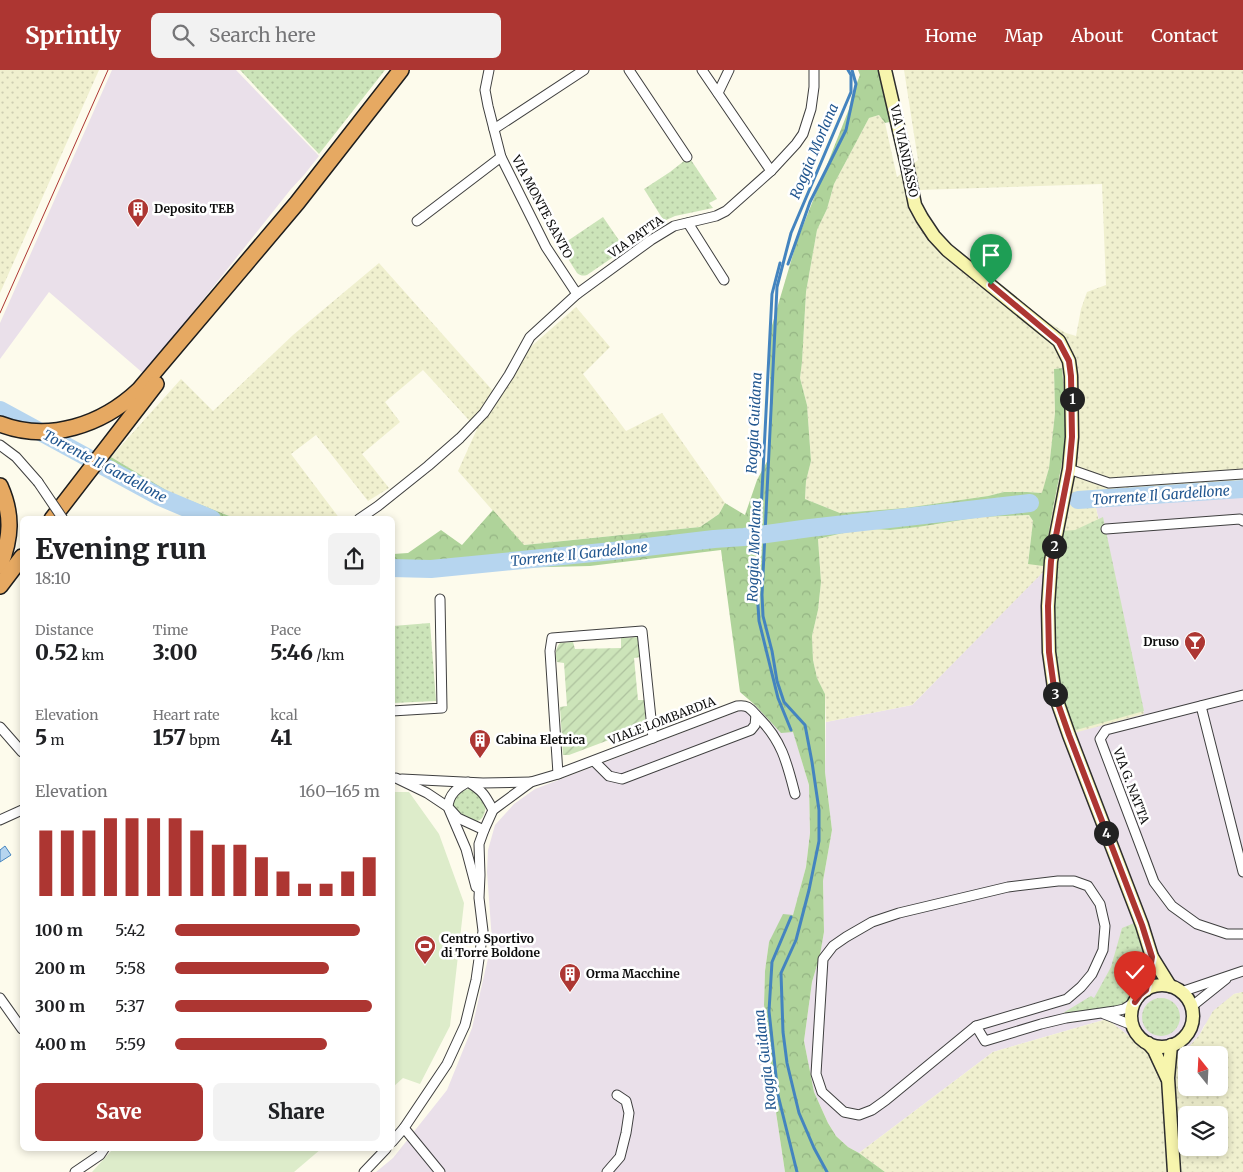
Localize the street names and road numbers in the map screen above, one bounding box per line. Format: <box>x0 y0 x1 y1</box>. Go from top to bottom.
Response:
street label: VIA VIANDASSO <box>887 102 922 199</box>
street label: VIA MONTE SANTO <box>508 152 576 261</box>
street label: VIA PATTA <box>605 212 667 262</box>
street label: VIALE LOMBARDIA <box>605 693 718 748</box>
street label: VIA G. NATTA <box>1110 745 1153 826</box>

